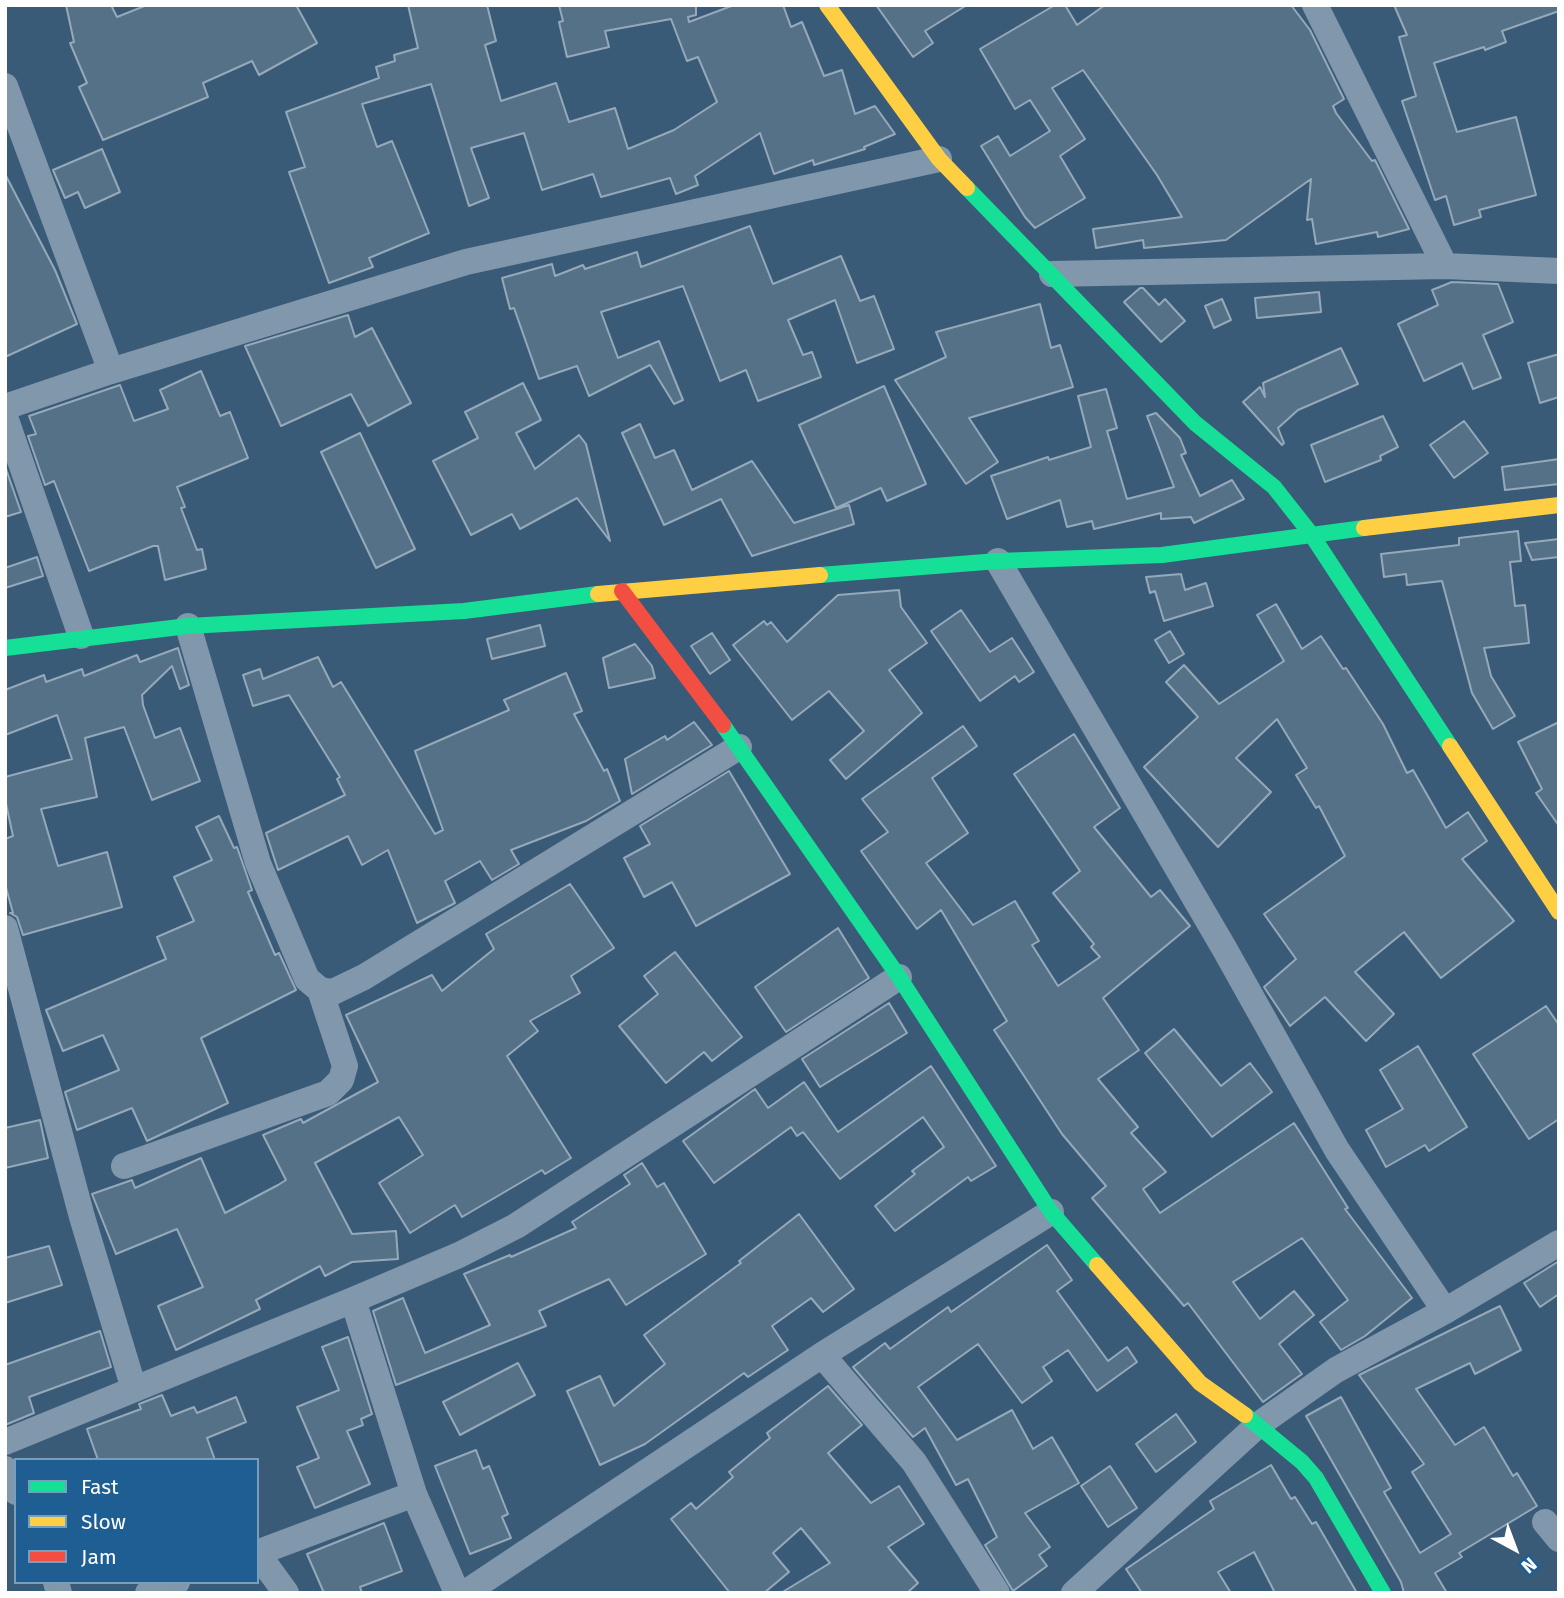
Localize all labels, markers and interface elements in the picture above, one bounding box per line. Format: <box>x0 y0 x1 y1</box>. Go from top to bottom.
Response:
legend <box>14 1458 259 1584</box>
text: Fast <box>81 1474 119 1500</box>
text: Slow <box>81 1509 126 1535</box>
north arrow <box>1480 1514 1550 1584</box>
text: Jam <box>81 1544 117 1570</box>
text: N <box>1517 1552 1541 1578</box>

